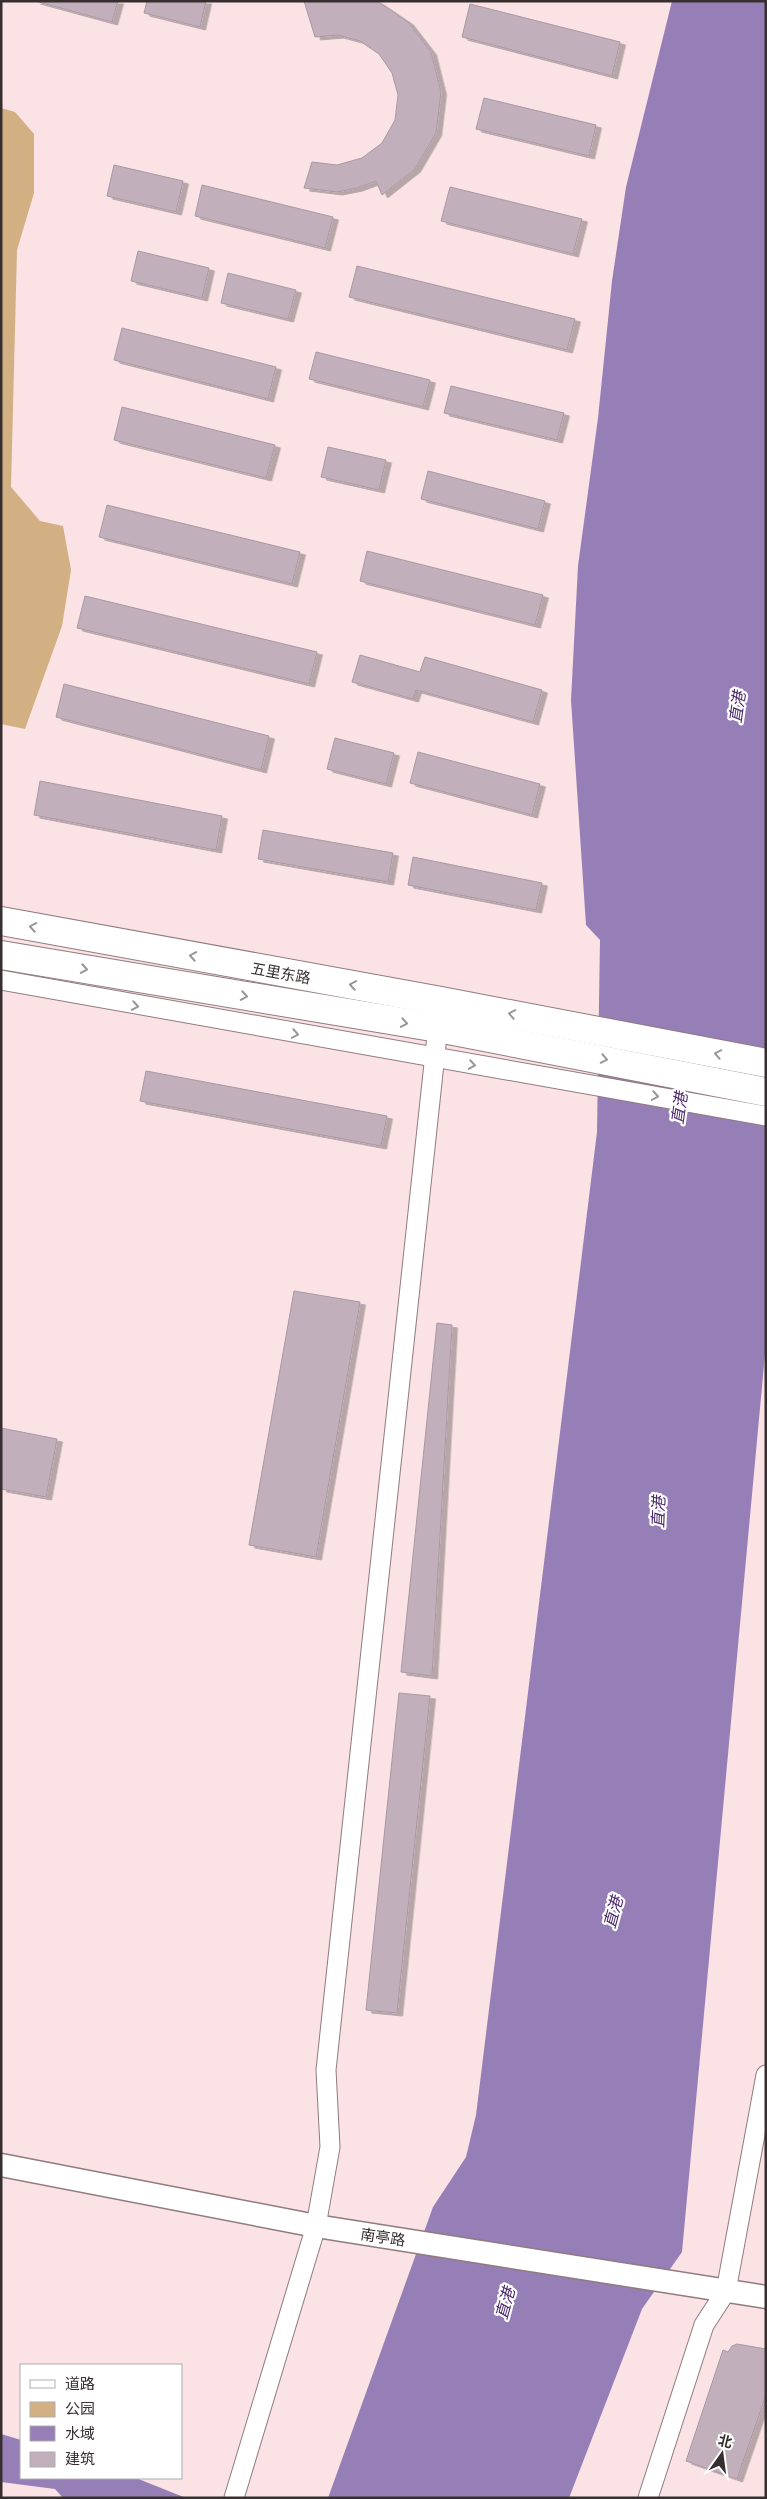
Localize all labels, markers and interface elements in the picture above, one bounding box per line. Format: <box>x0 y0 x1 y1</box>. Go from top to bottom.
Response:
water label: 直港 <box>722 688 750 725</box>
one-way arrow <box>28 922 37 932</box>
one-way arrow <box>188 951 197 961</box>
street label: 五里东路 <box>249 955 313 989</box>
one-way arrow <box>80 963 88 974</box>
one-way arrow <box>348 980 357 990</box>
one-way arrow <box>240 990 248 1000</box>
one-way arrow <box>131 1000 140 1010</box>
one-way arrow <box>508 1010 517 1020</box>
one-way arrow <box>400 1017 409 1027</box>
one-way arrow <box>291 1029 300 1039</box>
one-way arrow <box>713 1049 722 1060</box>
one-way arrow <box>599 1053 608 1064</box>
one-way arrow <box>468 1059 477 1069</box>
water label: 直港 <box>664 1089 692 1126</box>
one-way arrow <box>650 1090 659 1100</box>
water label: 直港 <box>644 1494 670 1528</box>
water label: 直港 <box>596 1892 628 1931</box>
street label: 南亭路 <box>359 2221 407 2251</box>
water label: 直港 <box>488 2283 520 2322</box>
legend <box>20 2364 182 2479</box>
text: 道路 <box>65 2371 95 2394</box>
text: 公园 <box>65 2396 95 2419</box>
text: 水域 <box>65 2421 95 2444</box>
north arrow <box>697 2429 747 2479</box>
text: 北 <box>716 2429 735 2452</box>
text: 建筑 <box>65 2446 95 2469</box>

